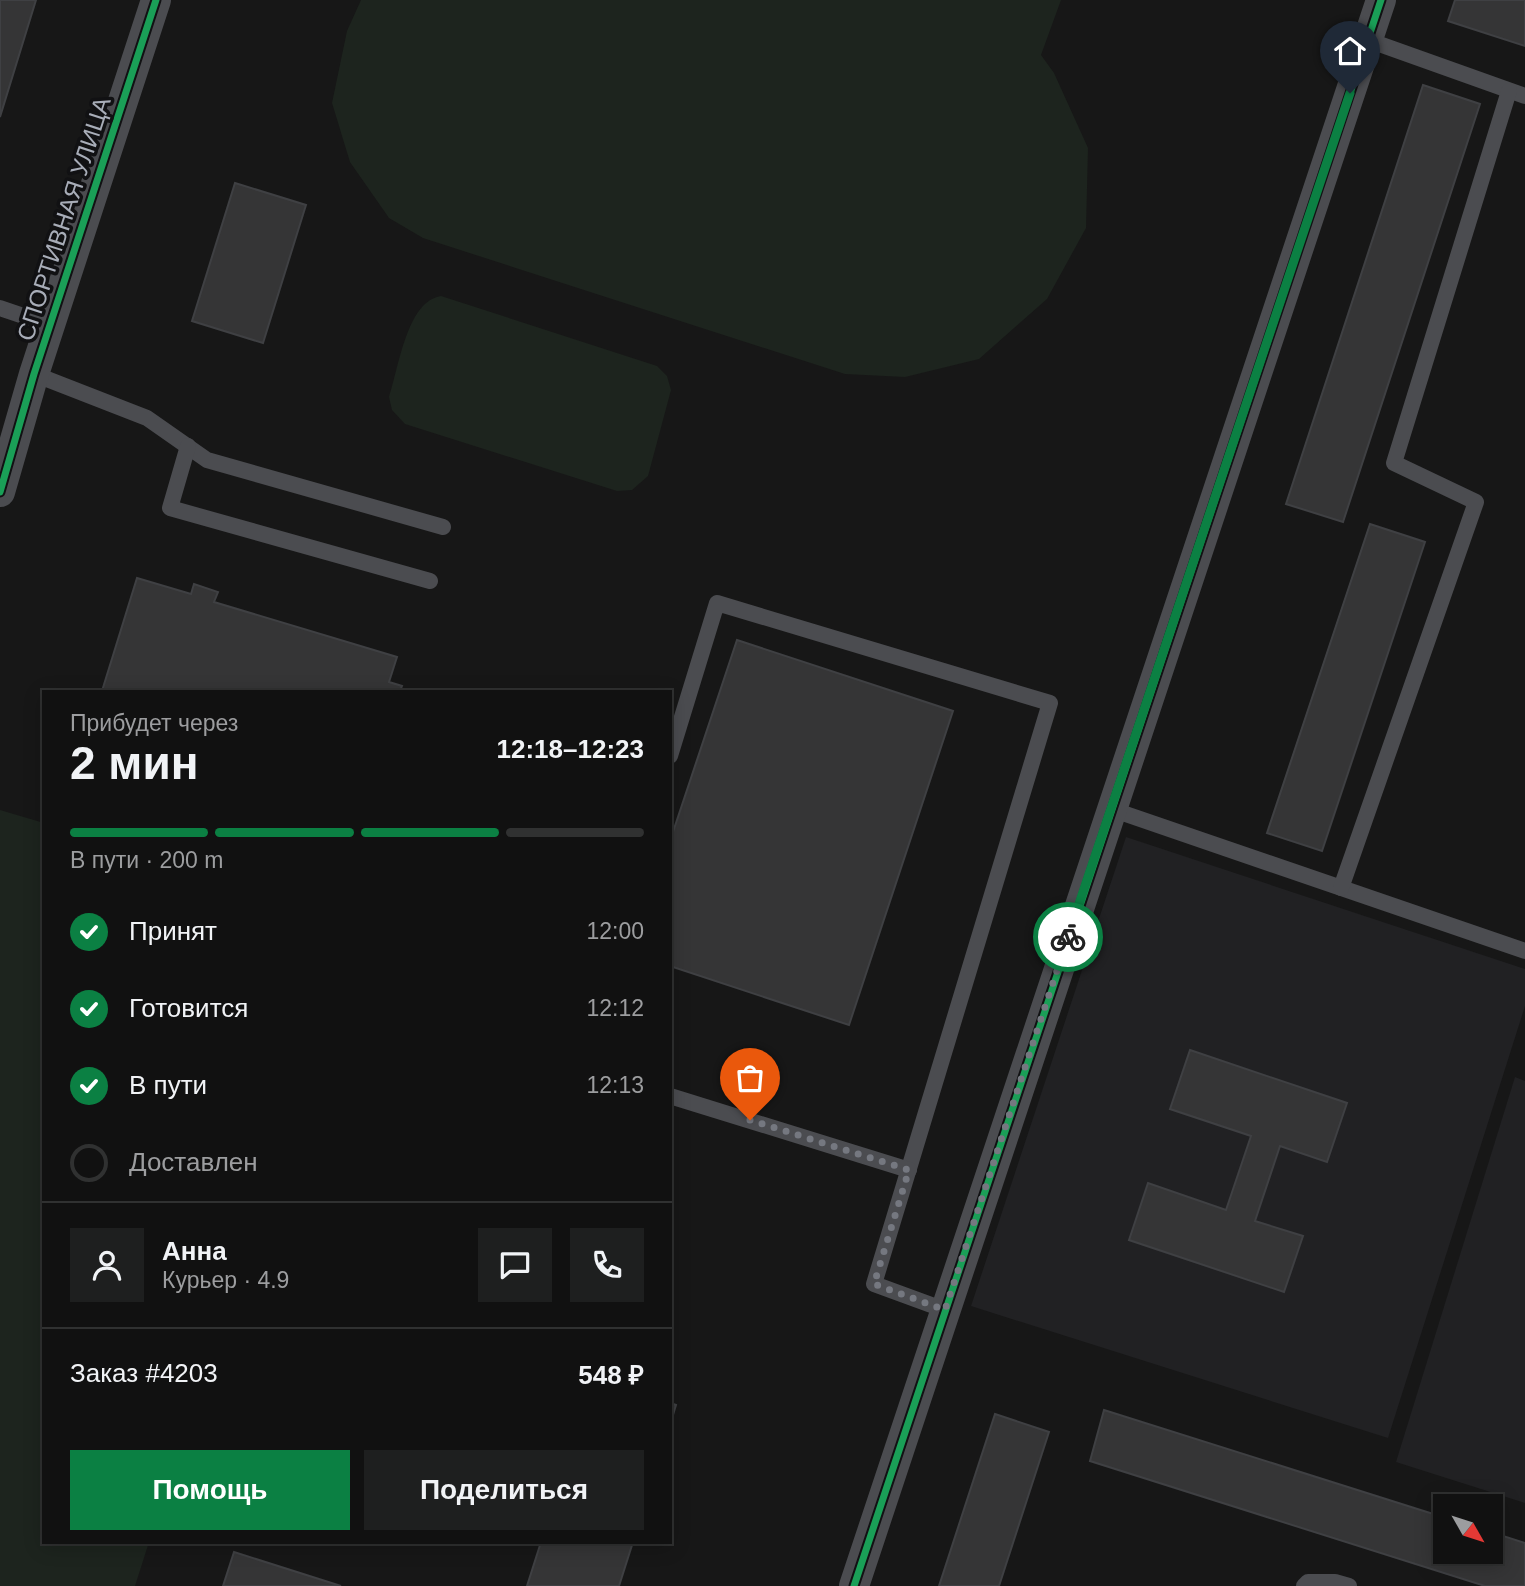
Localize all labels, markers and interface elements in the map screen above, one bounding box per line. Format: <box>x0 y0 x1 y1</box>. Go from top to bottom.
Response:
pin <box>1320 21 1380 93</box>
icon: home <box>1331 32 1369 70</box>
street label: СПОРТИВНАЯ УЛИЦА <box>11 94 116 344</box>
text: Прибудет через <box>70 710 238 736</box>
text: 12:18–12:23 <box>497 734 644 764</box>
text: 2 мин <box>70 737 198 789</box>
text: В пути · 200 m <box>70 847 223 873</box>
courier <box>1033 902 1103 972</box>
icon: check <box>70 913 108 951</box>
text: Принят <box>129 916 217 946</box>
text: 12:00 <box>586 918 644 944</box>
icon: bike <box>1049 918 1087 956</box>
icon: check <box>70 990 108 1028</box>
text: Готовится <box>129 993 248 1023</box>
text: 12:12 <box>586 995 644 1021</box>
pin <box>720 1048 780 1120</box>
icon: bag <box>731 1059 769 1097</box>
icon: check <box>70 1067 108 1105</box>
text: В пути <box>129 1070 207 1100</box>
text: 12:13 <box>586 1072 644 1098</box>
text: Доставлен <box>129 1147 258 1177</box>
button: person <box>70 1228 144 1302</box>
button: chat <box>478 1228 552 1302</box>
button: phone <box>570 1228 644 1302</box>
text: Анна <box>162 1236 227 1266</box>
text: Курьер · 4.9 <box>162 1267 289 1293</box>
text: Заказ #4203 <box>70 1358 218 1388</box>
text: 548 ₽ <box>578 1360 644 1390</box>
button: Помощь <box>70 1450 350 1530</box>
button: Поделиться <box>364 1450 644 1530</box>
north arrow <box>1433 1494 1503 1564</box>
map controls <box>1433 1494 1503 1564</box>

